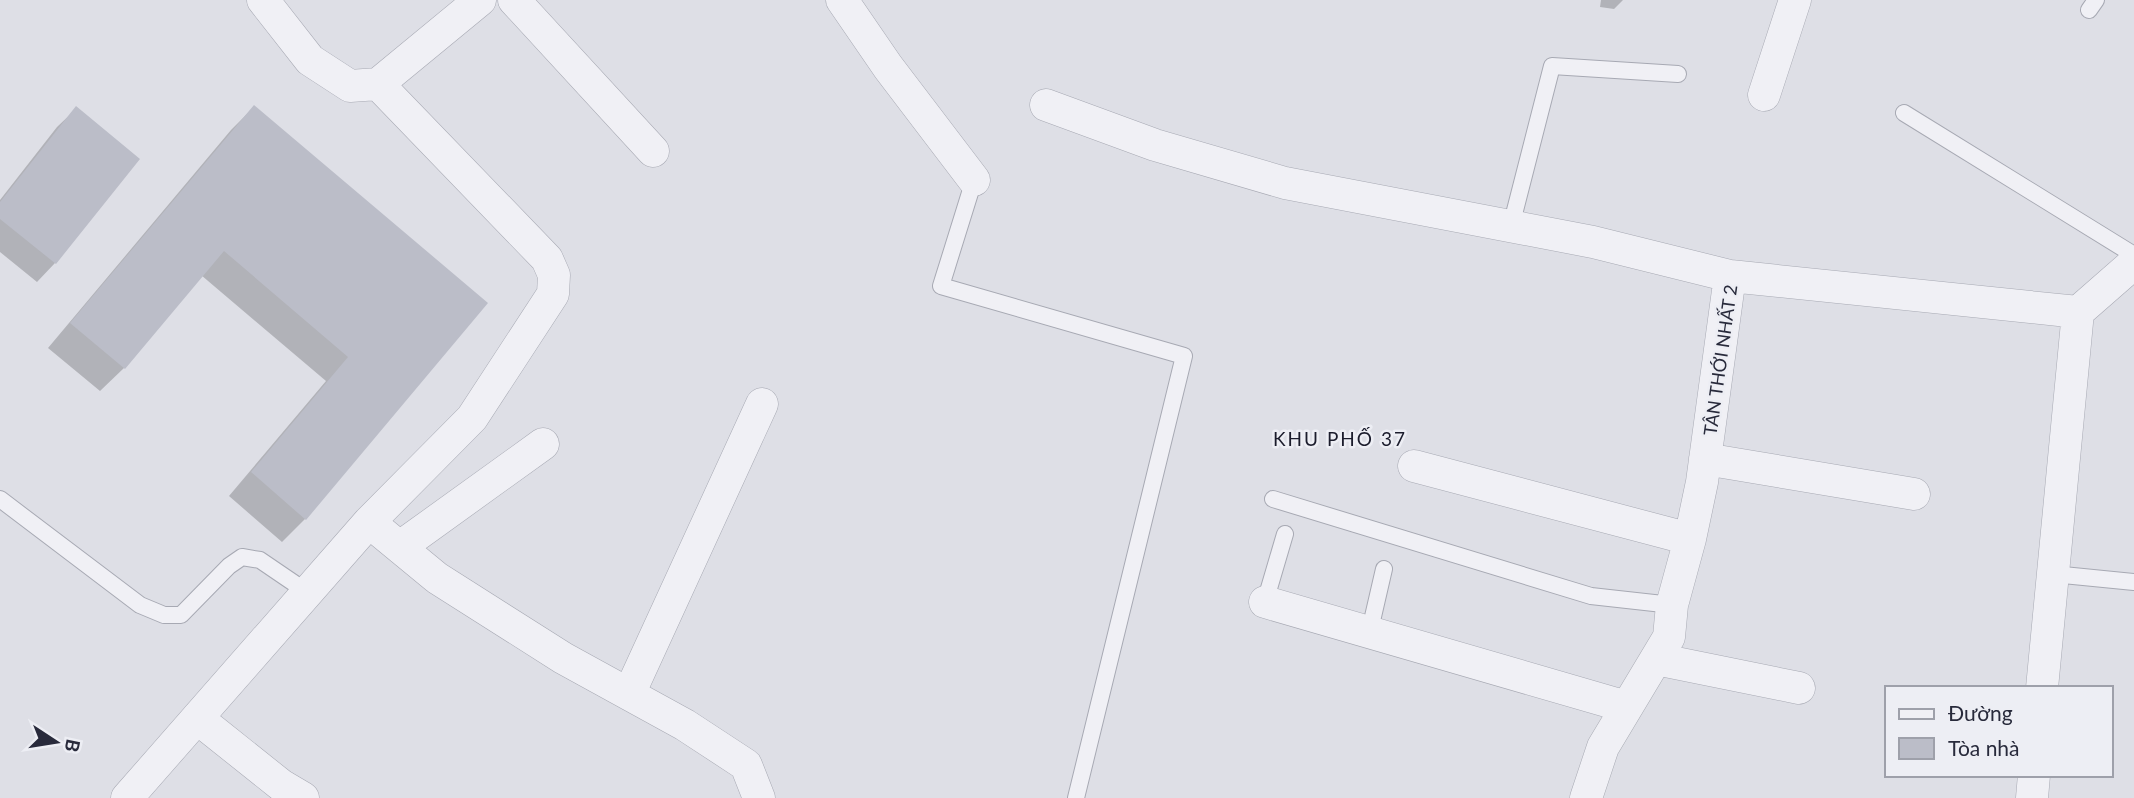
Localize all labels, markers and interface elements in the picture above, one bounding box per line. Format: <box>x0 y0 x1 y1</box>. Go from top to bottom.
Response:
street label: TÂN THỚI NHẤT 2 <box>1699 283 1741 437</box>
district label: KHU PHỐ 37 <box>1273 427 1407 450</box>
legend <box>1885 686 2113 777</box>
text: Đường <box>1948 700 2013 725</box>
north arrow <box>21 707 91 777</box>
text: Tòa nhà <box>1948 735 2020 760</box>
text: B <box>61 737 86 754</box>

